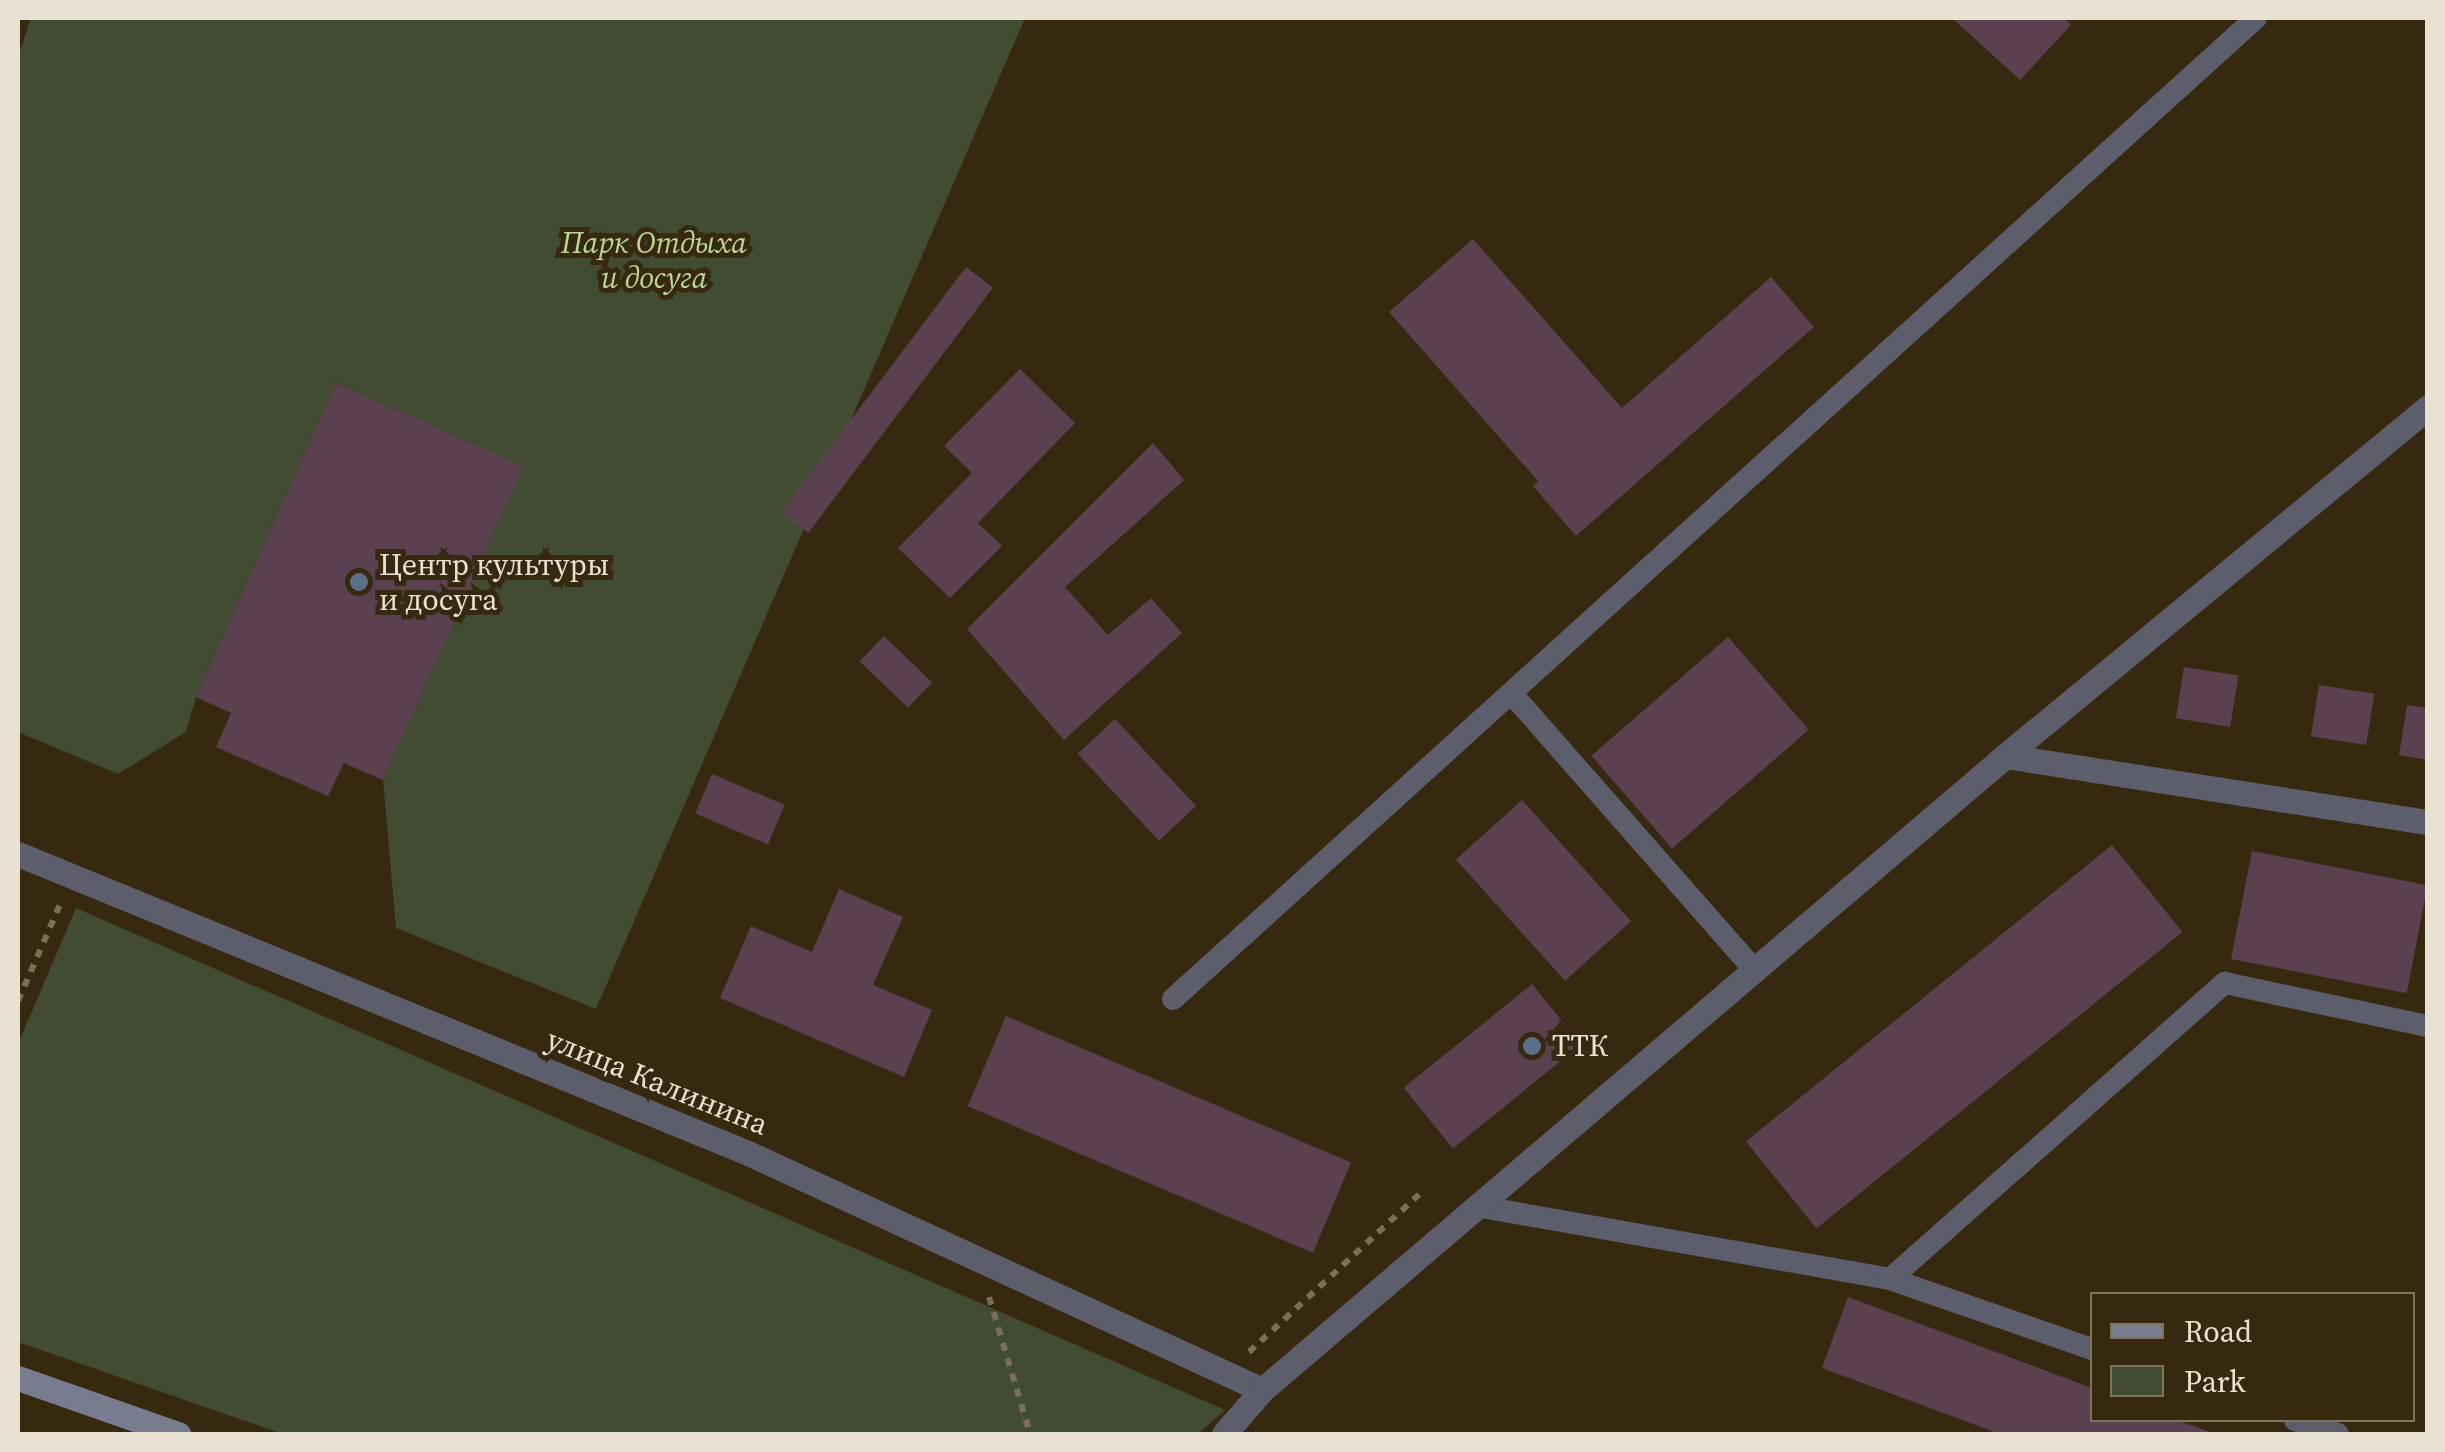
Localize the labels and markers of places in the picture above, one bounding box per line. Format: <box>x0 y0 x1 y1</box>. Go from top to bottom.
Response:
place label: Центр культуры и досуга <box>379 547 609 618</box>
marker: Центр культуры и досуга <box>348 571 370 593</box>
place label: ТТК <box>1552 1028 1608 1064</box>
marker: ТТК <box>1521 1035 1543 1057</box>

